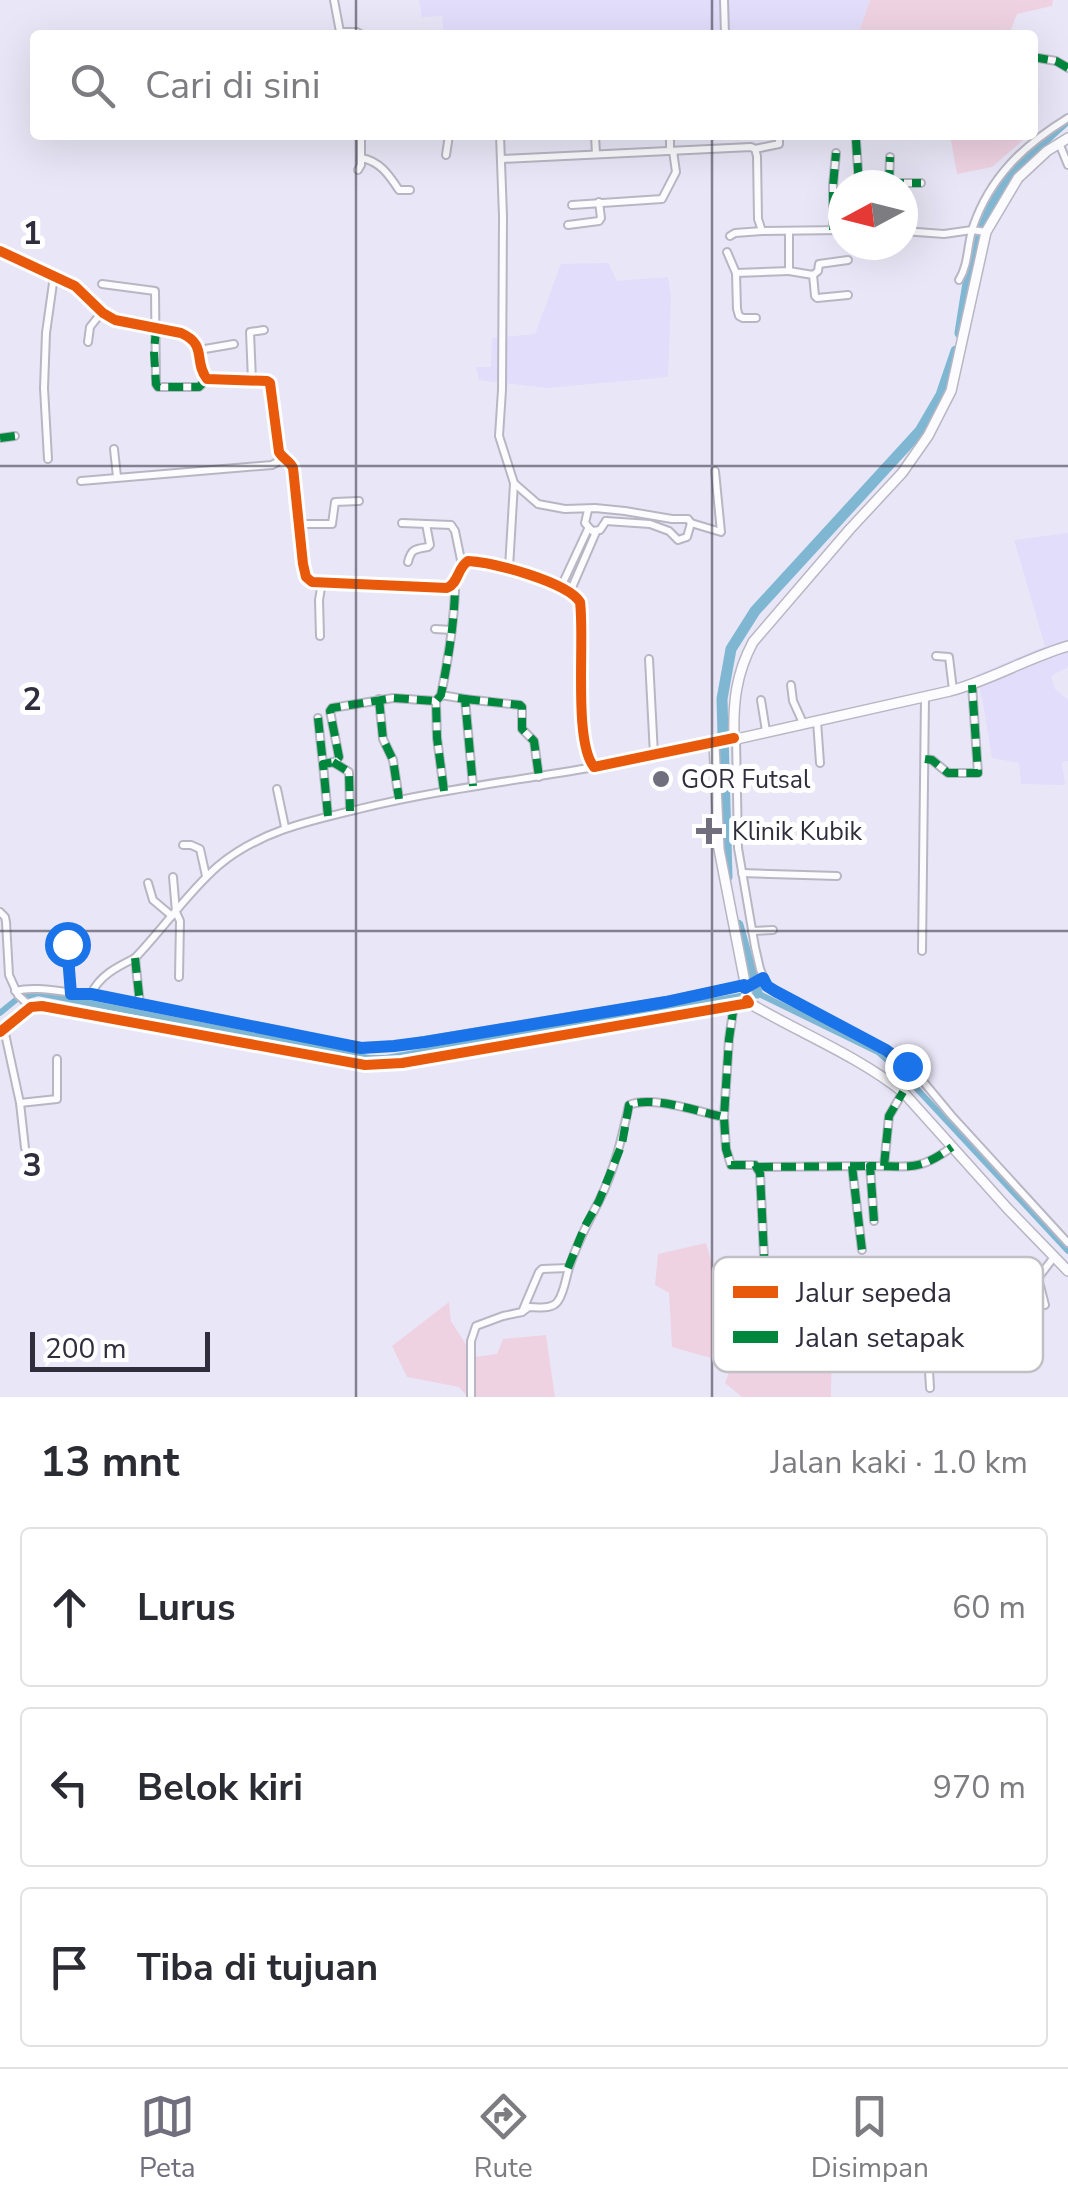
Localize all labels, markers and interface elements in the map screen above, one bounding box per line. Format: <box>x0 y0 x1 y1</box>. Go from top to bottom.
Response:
search box <box>30 30 1038 140</box>
icon: search <box>65 58 120 113</box>
text: Cari di sini <box>145 60 321 111</box>
north arrow <box>828 170 918 260</box>
text: 1 <box>22 212 42 255</box>
text: 2 <box>22 678 42 721</box>
place label: GOR Futsal <box>681 763 811 797</box>
marker: GOR Futsal <box>650 768 672 790</box>
place label: Klinik Kubik <box>732 815 863 849</box>
marker: Klinik Kubik <box>696 818 722 844</box>
route start <box>45 922 91 968</box>
route end <box>885 1044 931 1090</box>
text: 3 <box>22 1144 42 1187</box>
legend <box>713 1257 1043 1372</box>
text: Jalur sepeda <box>795 1274 952 1312</box>
text: Jalan setapak <box>795 1319 965 1357</box>
scale bar <box>30 1327 210 1372</box>
text: 200 m <box>45 1330 127 1368</box>
text: 13 mnt <box>40 1434 179 1491</box>
text: Jalan kaki · 1.0 km <box>771 1441 1028 1484</box>
icon: ahead <box>42 1580 97 1635</box>
text: Lurus <box>137 1582 235 1633</box>
text: 60 m <box>952 1586 1026 1629</box>
icon: left <box>42 1760 97 1815</box>
text: Belok kiri <box>137 1762 303 1813</box>
text: 970 m <box>933 1766 1026 1809</box>
icon: arrive <box>42 1940 97 1995</box>
text: Tiba di tujuan <box>137 1942 378 1993</box>
tab: Peta <box>139 2089 196 2187</box>
tab: Rute <box>474 2089 533 2187</box>
tab: Disimpan <box>811 2089 929 2187</box>

